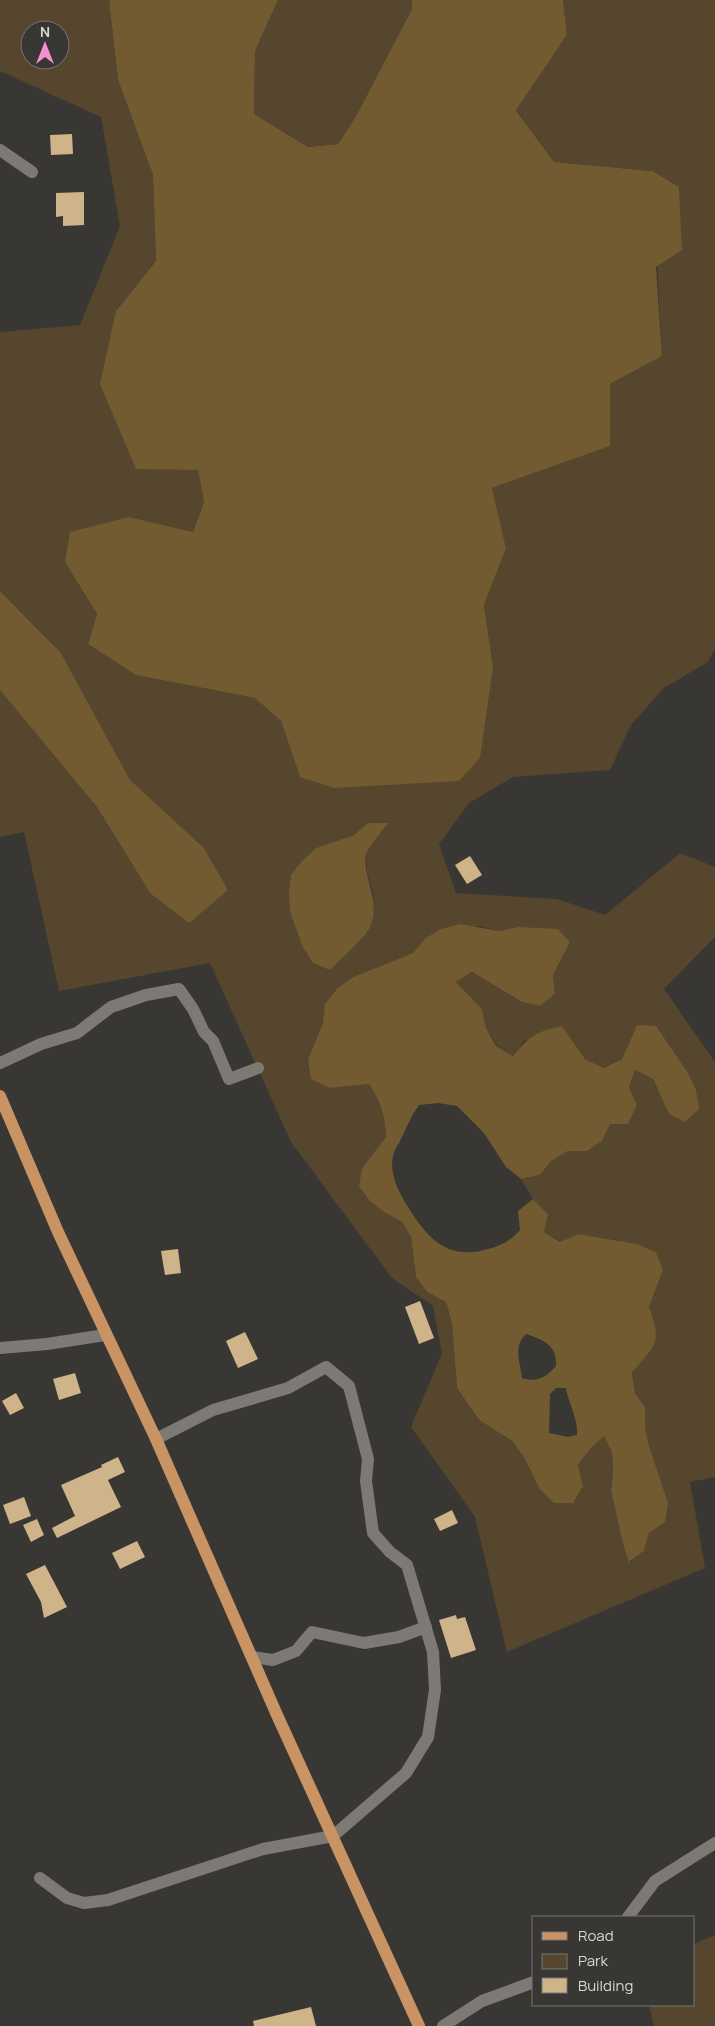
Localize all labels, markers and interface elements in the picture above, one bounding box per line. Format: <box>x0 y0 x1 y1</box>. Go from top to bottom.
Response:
north arrow <box>20 20 70 70</box>
text: N <box>40 22 50 41</box>
legend <box>532 1916 695 2006</box>
text: Road <box>578 1925 614 1946</box>
text: Park <box>578 1950 608 1971</box>
text: Building <box>578 1975 633 1996</box>

